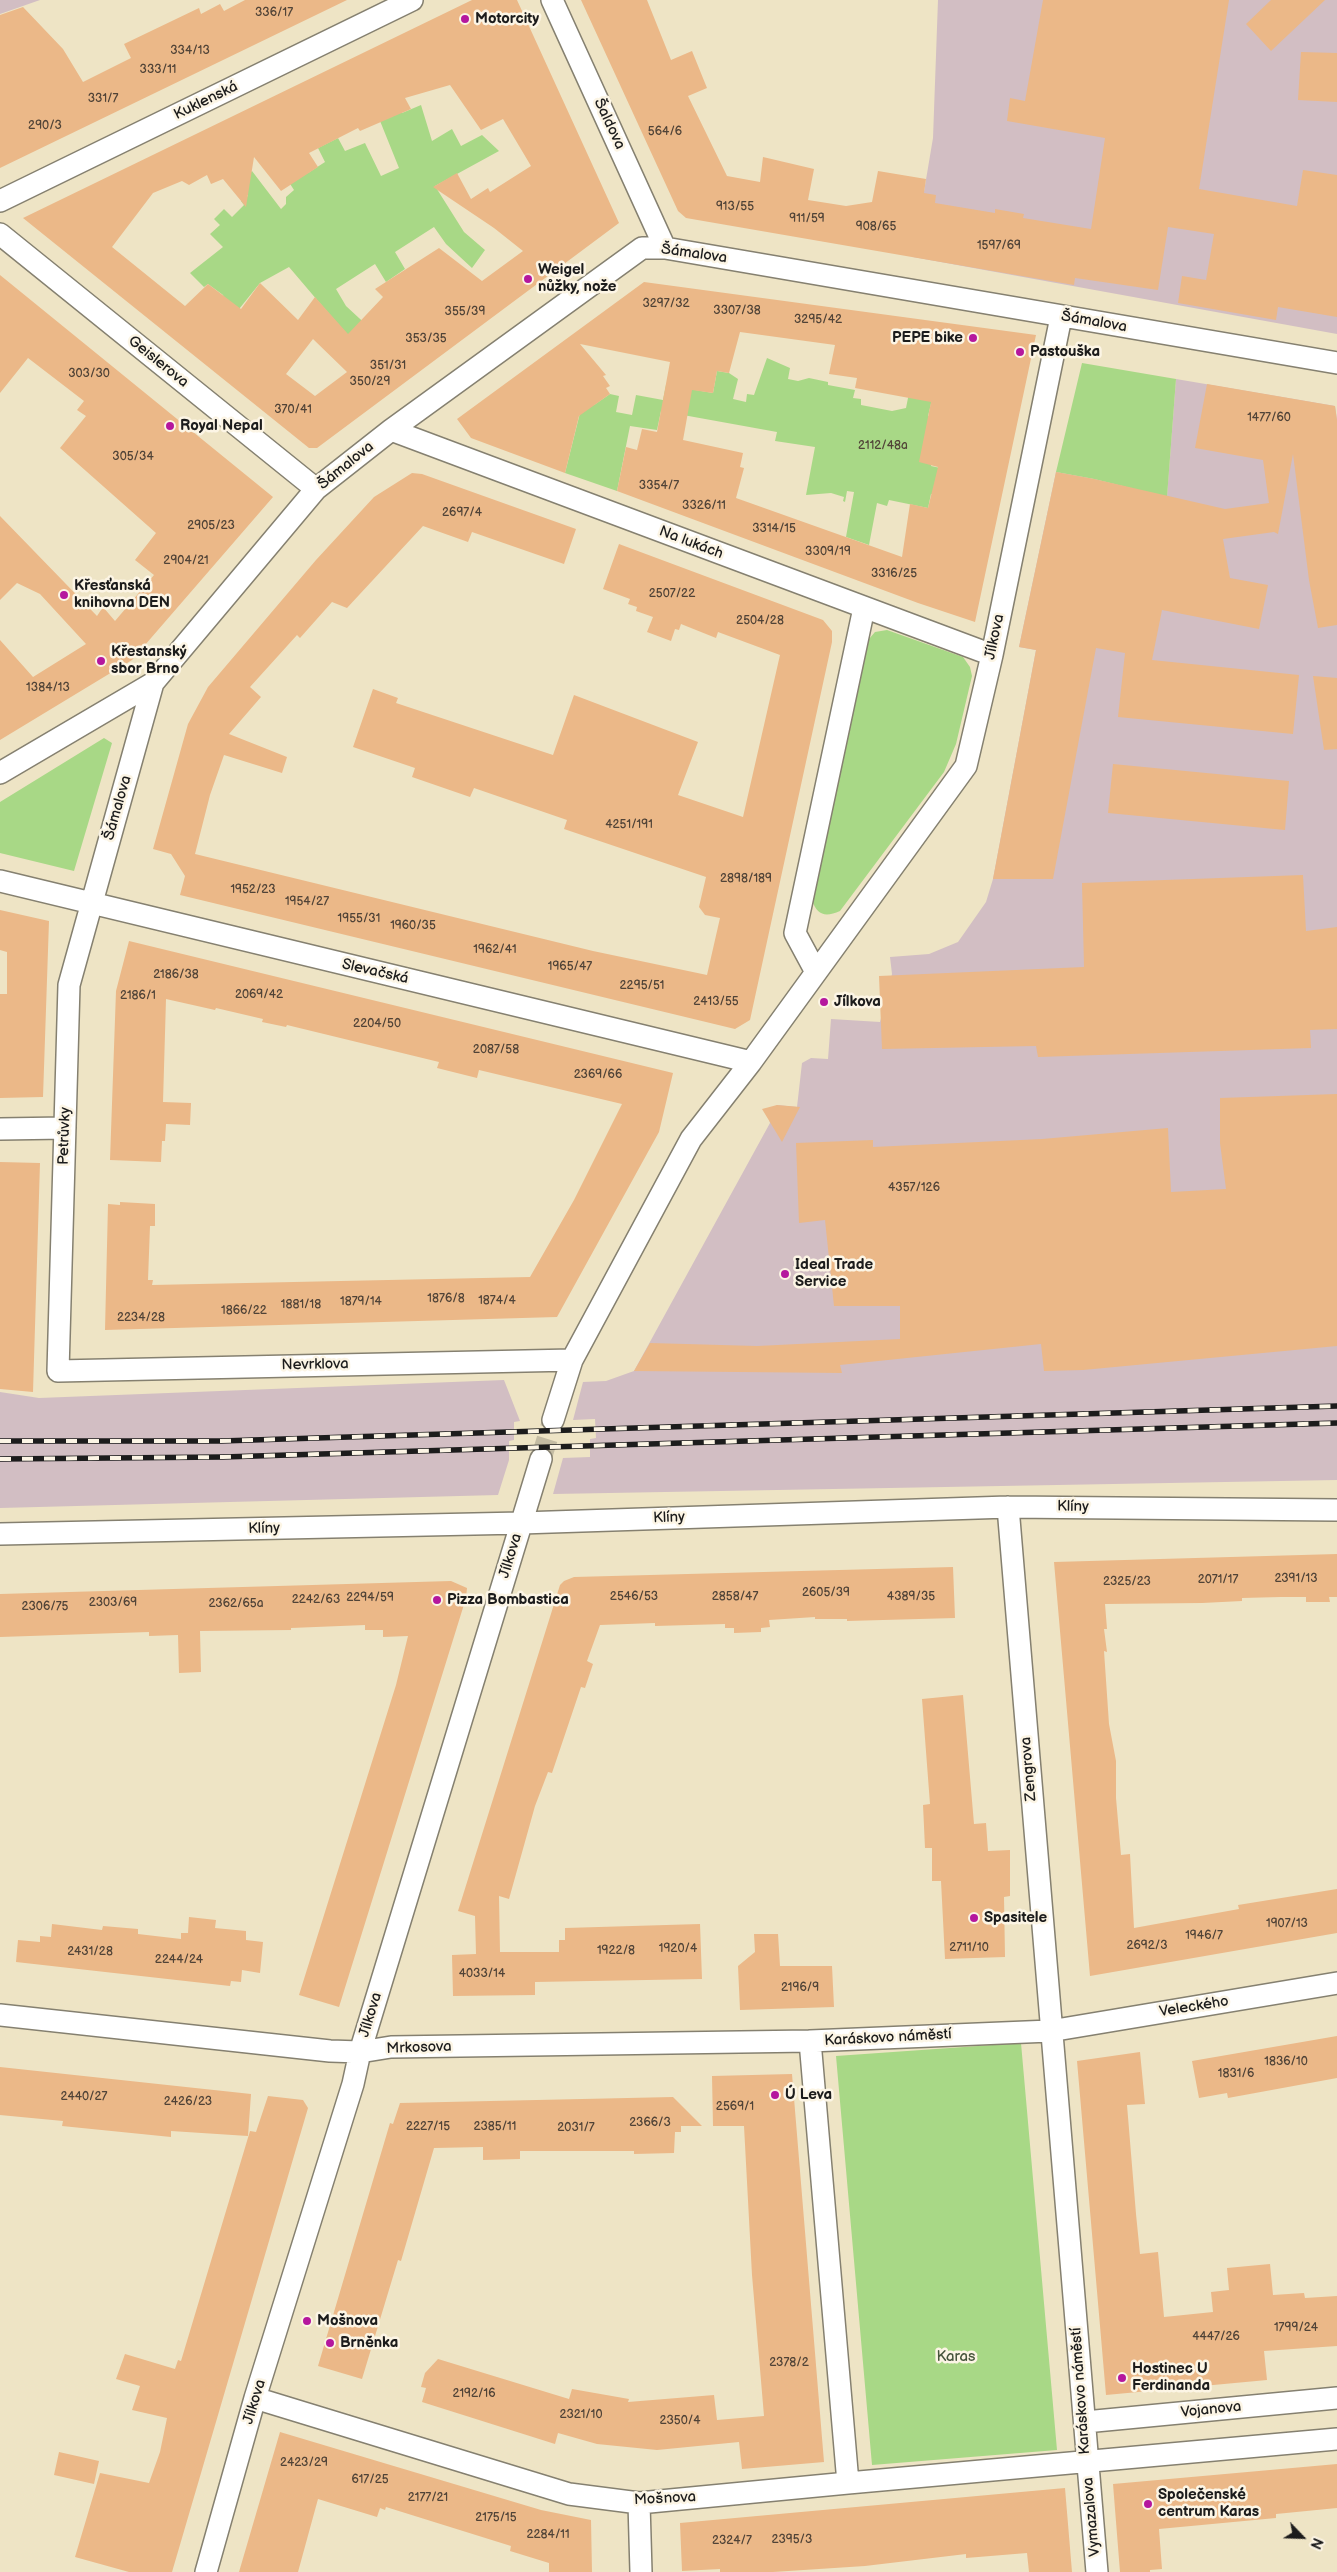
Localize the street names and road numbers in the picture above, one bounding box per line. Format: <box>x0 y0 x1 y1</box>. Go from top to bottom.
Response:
street label: Kuklenská <box>171 78 241 124</box>
street label: Šaldova <box>589 96 629 152</box>
street label: Šámalova <box>660 240 728 268</box>
street label: Šámalova <box>1060 307 1128 337</box>
street label: Geislerova <box>124 332 192 392</box>
street label: Šámalova <box>314 438 378 494</box>
street label: Na lukách <box>656 523 726 563</box>
street label: Jílkova <box>981 613 1009 661</box>
street label: Šámalova <box>100 774 136 842</box>
street label: Slevačská <box>340 956 410 988</box>
street label: Petrůvky <box>55 1107 75 1165</box>
street label: Nevrklova <box>281 1355 349 1375</box>
street label: Klíny <box>1057 1498 1089 1516</box>
street label: Klíny <box>653 1508 685 1528</box>
street label: Klíny <box>248 1520 280 1538</box>
street label: Jílkova <box>496 1531 526 1581</box>
street label: Zengrova <box>1017 1736 1041 1802</box>
street label: Jílkova <box>356 1990 386 2040</box>
street label: Veleckého <box>1158 1993 1230 2021</box>
street label: Karáskovo náměstí <box>824 2026 952 2050</box>
street label: Mrkosova <box>386 2038 452 2058</box>
street label: Karáskovo náměstí <box>1068 2327 1094 2455</box>
street label: Jílkova <box>240 2377 270 2427</box>
street label: Vojanova <box>1180 2398 1242 2422</box>
street label: Vymazalova <box>1080 2477 1104 2557</box>
street label: Mošnova <box>633 2488 697 2510</box>

